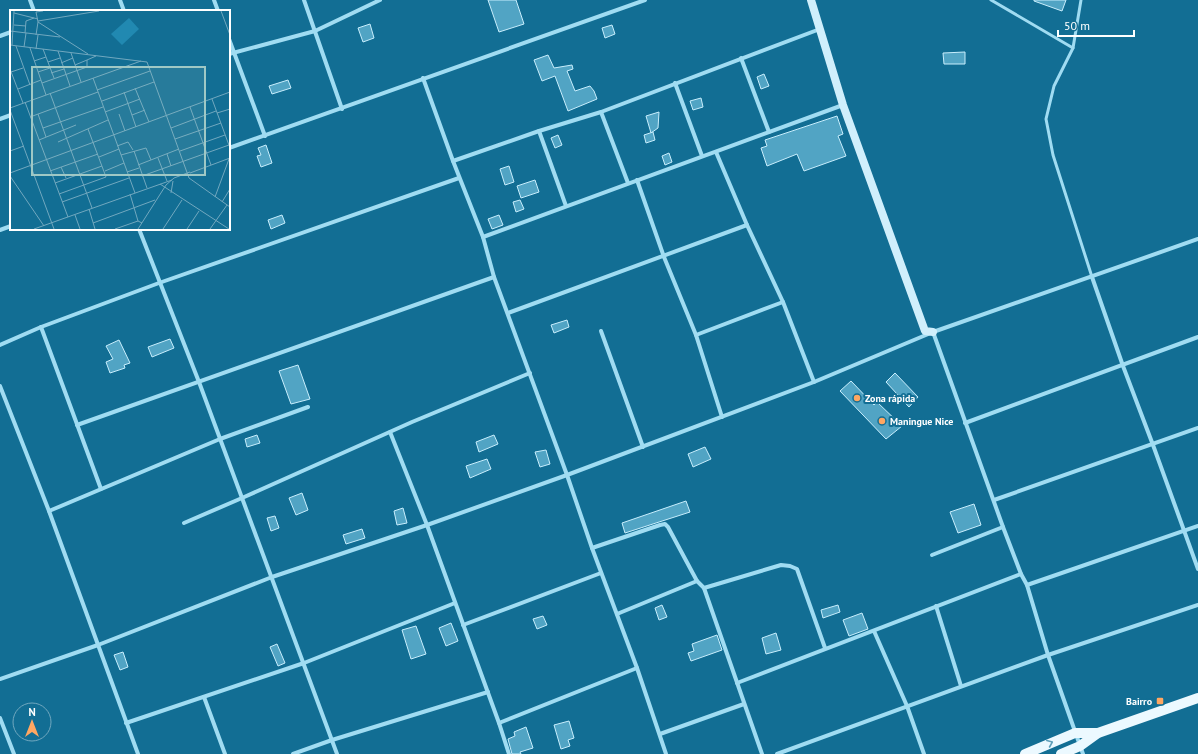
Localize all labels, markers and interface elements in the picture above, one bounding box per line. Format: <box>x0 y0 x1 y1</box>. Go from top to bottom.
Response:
inset map <box>10 10 230 230</box>
scale bar <box>1058 12 1134 38</box>
text: 50 m <box>1064 18 1090 33</box>
place label: Zona rápida <box>865 392 915 405</box>
marker: Zona rápida <box>852 393 862 403</box>
place label: Maningue Nice <box>890 415 953 428</box>
marker: Maningue Nice <box>877 416 887 426</box>
place label: Bairro <box>1126 695 1153 708</box>
marker: Bairro <box>1155 696 1165 706</box>
north arrow <box>12 702 52 742</box>
text: N <box>28 705 36 719</box>
one-way arrow <box>1047 740 1054 748</box>

